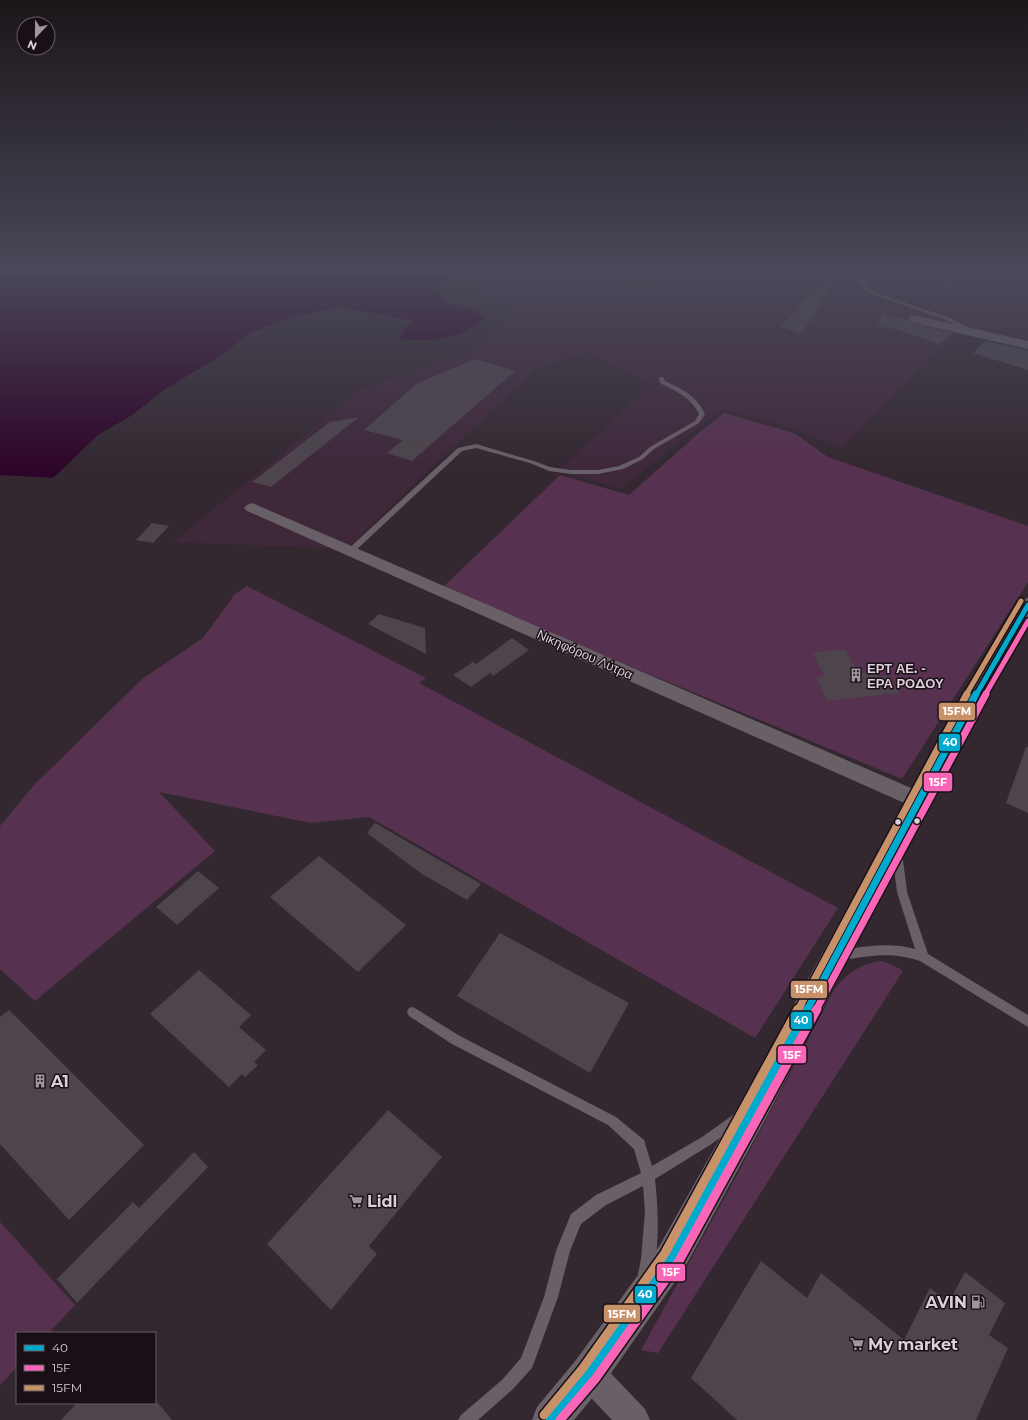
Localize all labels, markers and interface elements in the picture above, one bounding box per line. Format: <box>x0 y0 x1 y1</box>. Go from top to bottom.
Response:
north arrow <box>16 16 56 56</box>
text: N <box>26 37 39 53</box>
street label: Νικηφόρου Λύτρα <box>535 626 636 682</box>
place label: ΕΡΤ ΑΕ. - ΕΡΑ ΡΟΔΟΥ <box>867 660 944 691</box>
building icon: ΕΡΤ ΑΕ. - ΕΡΑ ΡΟΔΟΥ <box>848 667 864 683</box>
line badge: 15FM <box>938 702 976 721</box>
text: 15FM <box>943 704 971 718</box>
line badge: 40 <box>938 733 961 752</box>
text: 40 <box>942 735 958 749</box>
line badge: 15F <box>923 772 953 792</box>
text: 15F <box>929 775 947 789</box>
unlabelled marker <box>912 816 922 826</box>
unlabelled marker <box>893 817 903 827</box>
line badge: 15FM <box>790 980 828 999</box>
text: 15FM <box>795 982 823 996</box>
line badge: 40 <box>790 1011 813 1030</box>
text: 40 <box>793 1013 809 1027</box>
line badge: 15F <box>777 1045 807 1064</box>
text: 15F <box>783 1048 801 1062</box>
place label: A1 <box>50 1072 69 1091</box>
building icon: A1 <box>32 1073 48 1089</box>
place label: Lidl <box>367 1192 397 1211</box>
supermarket icon: Lidl <box>348 1193 364 1209</box>
line badge: 15F <box>656 1263 686 1282</box>
text: 15F <box>662 1265 680 1279</box>
line badge: 40 <box>634 1285 657 1304</box>
text: 40 <box>637 1287 653 1301</box>
place label: AVIN <box>924 1293 967 1312</box>
fuel station icon: AVIN <box>970 1294 986 1310</box>
line badge: 15FM <box>603 1304 641 1323</box>
text: 15FM <box>608 1307 636 1321</box>
legend <box>16 1332 156 1404</box>
place label: My market <box>868 1335 958 1354</box>
supermarket icon: My market <box>849 1336 865 1352</box>
text: 40 <box>52 1340 68 1355</box>
text: 15F <box>52 1360 71 1375</box>
text: 15FM <box>52 1380 82 1395</box>

